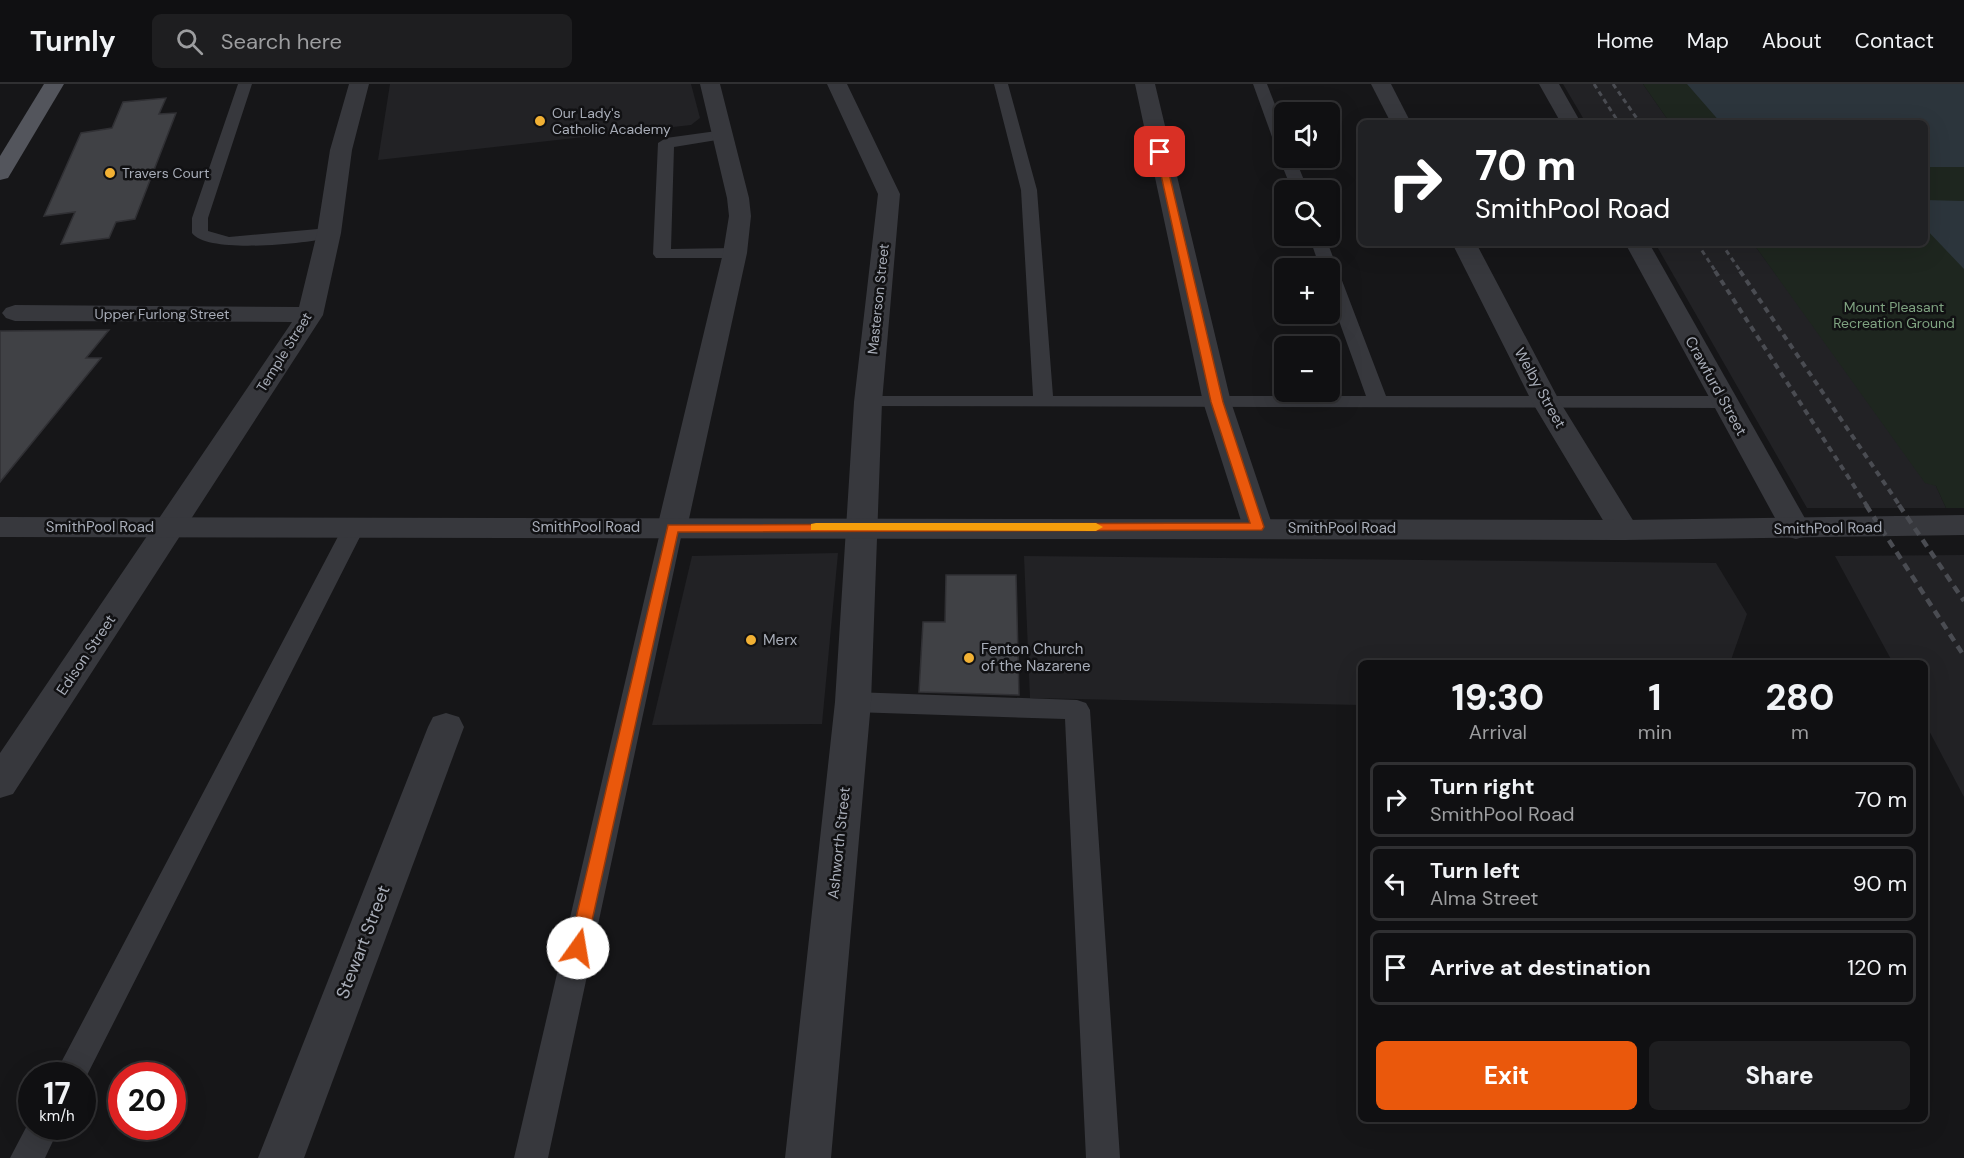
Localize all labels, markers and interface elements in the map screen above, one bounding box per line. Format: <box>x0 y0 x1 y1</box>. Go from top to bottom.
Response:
search box <box>152 14 572 68</box>
text: Turnly <box>30 23 116 60</box>
icon: search <box>173 25 206 58</box>
text: Search here <box>221 27 342 56</box>
text: Home <box>1596 27 1654 55</box>
text: Map <box>1687 27 1729 55</box>
text: About <box>1762 27 1822 55</box>
text: Contact <box>1855 27 1934 55</box>
map controls <box>1274 102 1340 402</box>
button: sound <box>1274 102 1340 168</box>
place label: Our Lady's Catholic Academy <box>552 104 671 138</box>
marker: Our Lady's Catholic Academy <box>533 114 547 128</box>
pin <box>1134 126 1185 177</box>
icon: arrive <box>1143 135 1176 168</box>
text: 70 m <box>1475 138 1576 193</box>
icon: right <box>1376 144 1454 222</box>
place label: Travers Court <box>122 164 210 182</box>
marker: Travers Court <box>103 166 117 180</box>
button: search <box>1274 180 1340 246</box>
text: SmithPool Road <box>1475 191 1670 226</box>
street label: Masterson Street <box>863 243 893 355</box>
button: + <box>1274 258 1340 324</box>
park label: Mount Pleasant Recreation Ground <box>1833 298 1955 332</box>
street label: Upper Furlong Street <box>95 305 229 323</box>
street label: Temple Street <box>252 309 316 395</box>
street label: Crawfurd Street <box>1680 333 1752 439</box>
button: − <box>1274 336 1340 402</box>
street label: Welby Street <box>1510 344 1570 432</box>
street label: SmithPool Road <box>46 517 154 537</box>
street label: SmithPool Road <box>532 517 640 537</box>
street label: SmithPool Road <box>1774 517 1882 539</box>
street label: SmithPool Road <box>1288 518 1396 538</box>
street label: Edison Street <box>52 611 120 699</box>
place label: Merx <box>763 630 798 650</box>
marker: Merx <box>744 633 758 647</box>
place label: Fenton Church of the Nazarene <box>981 639 1090 676</box>
marker: Fenton Church of the Nazarene <box>962 651 976 665</box>
text: 19:30 <box>1452 674 1544 721</box>
text: 1 <box>1648 674 1662 721</box>
text: 280 <box>1766 674 1834 721</box>
text: Arrival <box>1469 719 1527 745</box>
text: min <box>1638 719 1672 745</box>
text: m <box>1791 719 1809 745</box>
text: Turn right <box>1430 772 1535 801</box>
icon: right <box>1379 783 1412 816</box>
text: 70 m <box>1855 785 1907 814</box>
street label: Ashworth Street <box>823 786 855 900</box>
text: SmithPool Road <box>1430 801 1575 827</box>
text: Turn left <box>1430 856 1520 885</box>
icon: left <box>1379 867 1412 900</box>
text: 90 m <box>1853 869 1907 898</box>
street label: Stewart Street <box>330 882 396 1002</box>
text: Alma Street <box>1430 885 1538 911</box>
position arrow <box>546 916 610 980</box>
icon: arrive <box>1379 951 1412 984</box>
text: Arrive at destination <box>1430 953 1651 982</box>
text: 120 m <box>1847 953 1907 982</box>
button: Exit <box>1376 1041 1637 1110</box>
button: Share <box>1649 1041 1910 1110</box>
speed limit sign: 20 <box>108 1062 186 1140</box>
text: 17 <box>43 1074 71 1113</box>
text: km/h <box>39 1106 75 1126</box>

